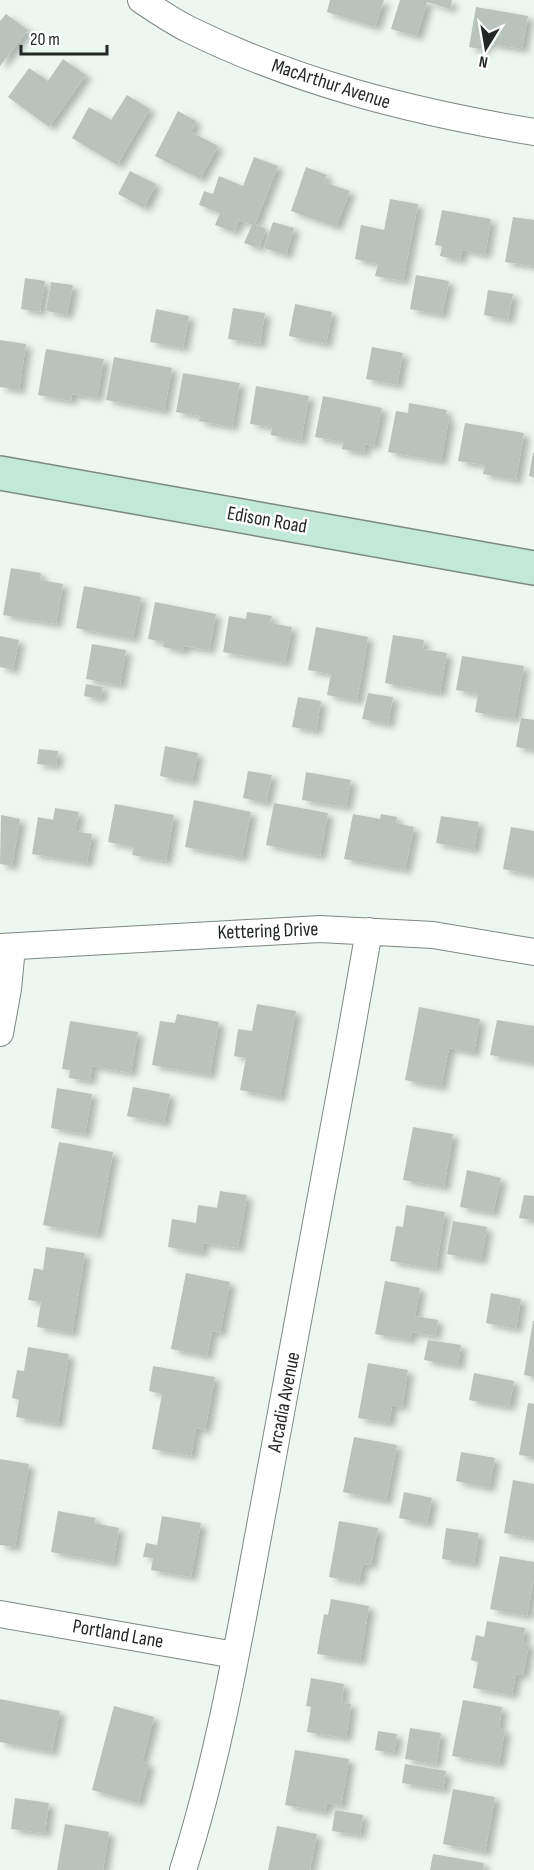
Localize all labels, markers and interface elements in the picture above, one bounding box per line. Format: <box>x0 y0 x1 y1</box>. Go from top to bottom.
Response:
scale bar <box>21 18 106 56</box>
north arrow <box>456 18 516 78</box>
text: 20 m <box>30 29 60 50</box>
text: N <box>477 51 489 71</box>
street label: MacArthur Avenue <box>269 54 393 114</box>
street label: Edison Road <box>225 501 309 539</box>
street label: Kettering Drive <box>217 917 319 945</box>
street label: Arcadia Avenue <box>262 1350 305 1455</box>
street label: Portland Lane <box>71 1614 165 1654</box>

